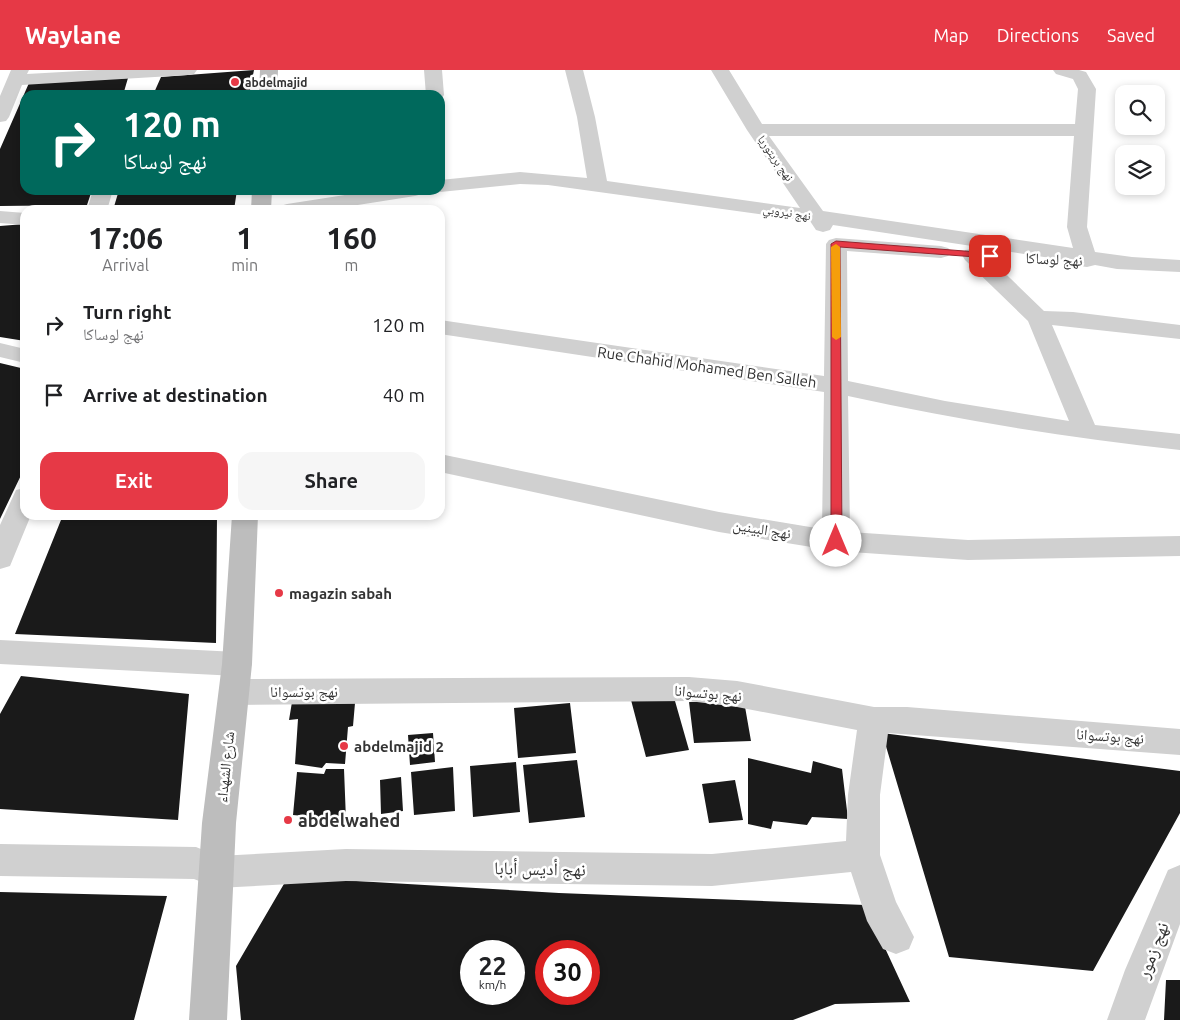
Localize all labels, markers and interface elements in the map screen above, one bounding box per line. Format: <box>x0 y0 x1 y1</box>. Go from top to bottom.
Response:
text: Waylane <box>25 22 121 49</box>
text: Map <box>933 25 969 45</box>
text: Directions <box>997 25 1079 45</box>
text: Saved <box>1107 25 1155 45</box>
marker: abdelmajid <box>229 76 241 88</box>
place label: abdelmajid <box>245 76 307 89</box>
map controls <box>1115 85 1165 195</box>
button: search <box>1115 85 1165 135</box>
text: 120 m <box>123 104 221 144</box>
icon: right <box>40 110 105 175</box>
street label: نهج بريتوريا <box>754 133 796 184</box>
button: layers <box>1115 145 1165 195</box>
text: نهج لوساكا <box>123 148 207 173</box>
street label: نهج نيروبي <box>762 202 812 226</box>
text: 17:06 <box>88 221 163 255</box>
text: 1 <box>236 221 253 255</box>
text: 160 <box>326 221 377 255</box>
pin <box>969 235 1011 277</box>
icon: arrive <box>976 242 1004 270</box>
street label: نهج لوساكا <box>1025 249 1083 271</box>
text: Arrival <box>102 256 149 274</box>
text: min <box>231 256 258 274</box>
text: m <box>345 256 358 274</box>
text: Turn right <box>83 301 171 323</box>
icon: right <box>40 311 68 339</box>
text: 120 m <box>372 314 425 336</box>
text: نهج لوساكا <box>83 325 144 343</box>
street label: Rue Chahid Mohamed Ben Salleh <box>596 343 818 391</box>
icon: arrive <box>40 381 68 409</box>
text: Arrive at destination <box>83 384 268 406</box>
text: 40 m <box>383 384 425 406</box>
button: Exit <box>40 452 228 510</box>
button: Share <box>238 452 425 510</box>
position arrow <box>809 514 861 566</box>
street label: نهج البينين <box>732 516 792 544</box>
place label: magazin sabah <box>289 585 392 602</box>
marker: magazin sabah <box>273 587 285 599</box>
street label: نهج بوتسوانا <box>673 682 743 706</box>
street label: نهج بوتسوانا <box>270 683 338 702</box>
street label: نهج بوتسوانا <box>1075 725 1145 749</box>
street label: شارع الشهداء <box>213 730 239 804</box>
place label: abdelmajid 2 <box>354 738 444 755</box>
marker: abdelmajid 2 <box>338 740 350 752</box>
place label: abdelwahed <box>298 810 400 830</box>
marker: abdelwahed <box>282 814 294 826</box>
street label: نهج أديس أبابا <box>494 857 586 882</box>
street label: نهج زمور <box>1132 919 1175 983</box>
speed limit sign: 30 <box>535 940 600 1005</box>
text: 22 <box>478 952 507 980</box>
text: km/h <box>479 978 506 991</box>

